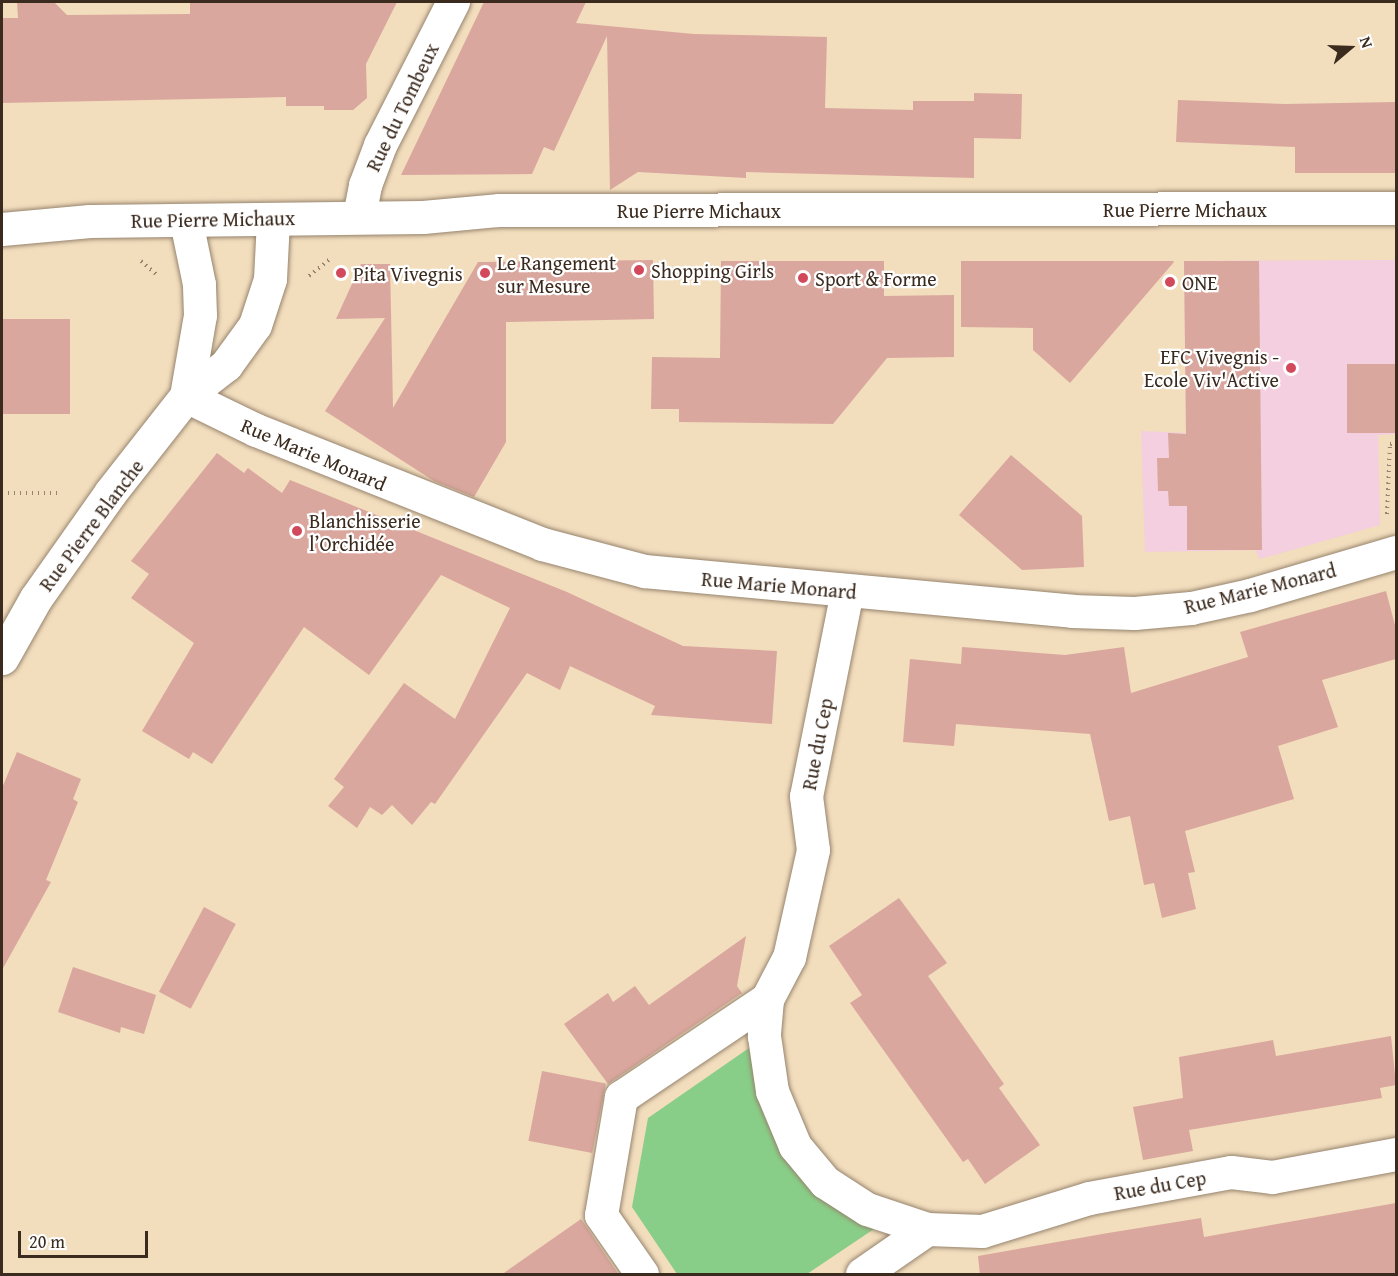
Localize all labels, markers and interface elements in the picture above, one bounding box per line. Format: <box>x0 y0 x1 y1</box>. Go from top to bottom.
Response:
north arrow <box>1320 18 1380 78</box>
text: N <box>1354 33 1380 51</box>
street label: Rue du Tombeux <box>361 39 443 175</box>
street label: Rue Pierre Michaux <box>1103 197 1267 221</box>
street label: Rue Pierre Michaux <box>617 198 781 222</box>
street label: Rue Pierre Michaux <box>131 206 295 232</box>
place label: Le Rangement sur Mesure <box>497 250 616 297</box>
place label: Shopping Girls <box>651 258 774 282</box>
place label: Pita Vivegnis <box>353 261 463 285</box>
marker: Shopping Girls <box>632 263 646 277</box>
marker: Pita Vivegnis <box>334 266 348 280</box>
marker: Le Rangement sur Mesure <box>478 266 492 280</box>
place label: Sport & Forme <box>815 266 937 290</box>
place label: ONE <box>1182 270 1217 294</box>
marker: Sport & Forme <box>796 271 810 285</box>
marker: ONE <box>1163 275 1177 289</box>
place label: EFC Vivegnis - Ecole Viv'Active <box>1144 344 1279 391</box>
marker: EFC Vivegnis - Ecole Viv'Active <box>1284 361 1298 375</box>
street label: Rue Marie Monard <box>238 413 390 495</box>
street label: Rue Pierre Blanche <box>34 454 148 596</box>
place label: Blanchisserie l’Orchidée <box>309 508 421 555</box>
marker: Blanchisserie l’Orchidée <box>290 524 304 538</box>
street label: Rue Marie Monard <box>1182 558 1338 618</box>
street label: Rue Marie Monard <box>700 566 858 604</box>
street label: Rue du Cep <box>796 696 838 792</box>
street label: Rue du Cep <box>1112 1165 1208 1205</box>
scale bar <box>21 1219 152 1257</box>
text: 20 m <box>29 1228 65 1255</box>

